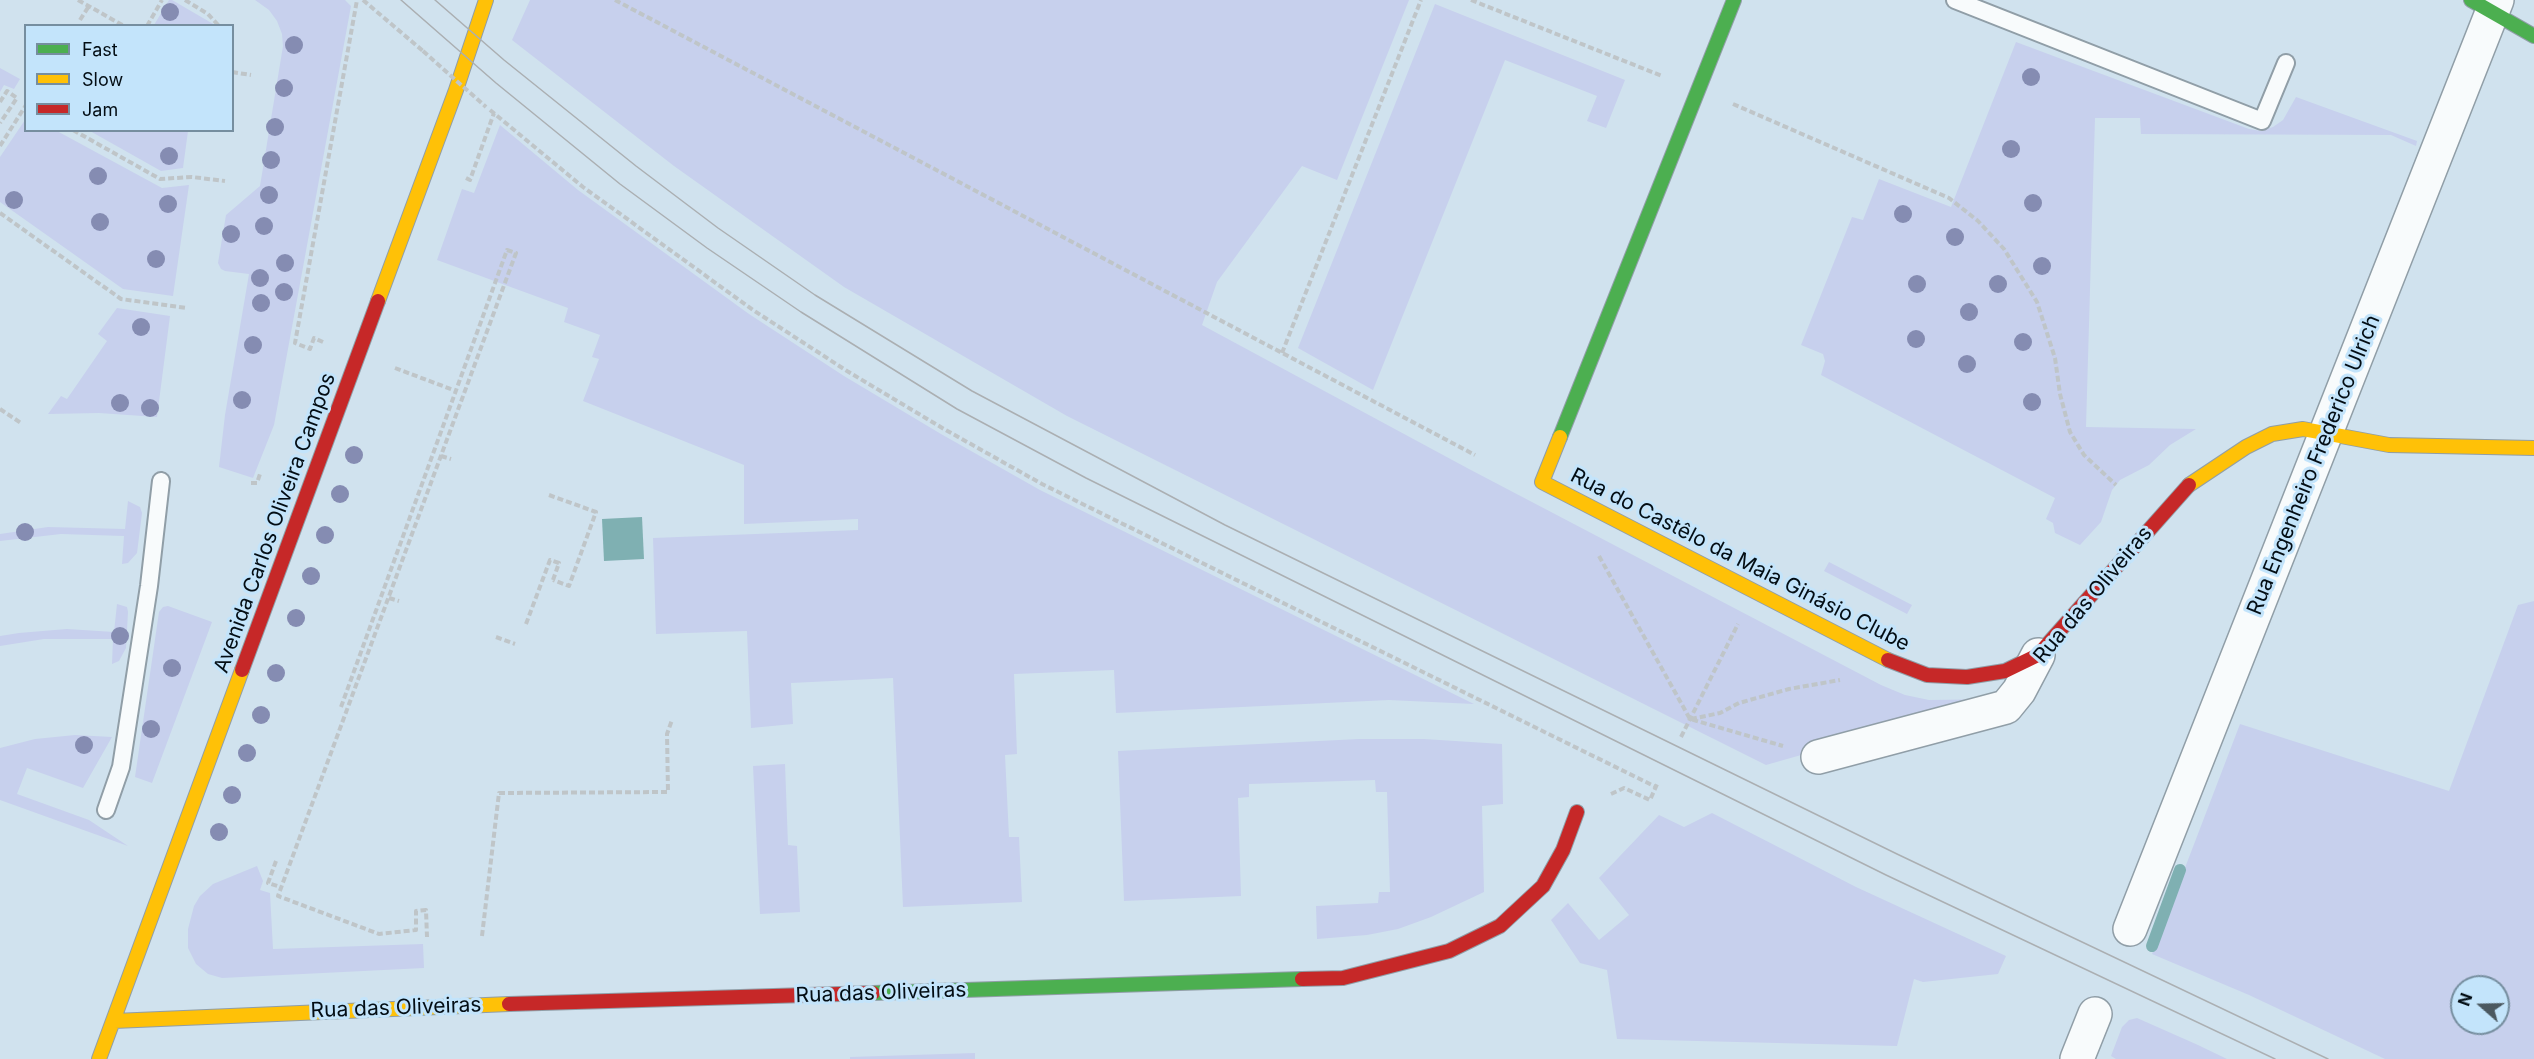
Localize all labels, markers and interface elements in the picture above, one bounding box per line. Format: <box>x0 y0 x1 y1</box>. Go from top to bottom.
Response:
legend <box>24 24 234 132</box>
text: Fast <box>82 39 118 60</box>
text: Slow <box>82 69 123 90</box>
text: Jam <box>82 99 118 120</box>
street label: Rua Engenheiro Frederico Ulrich <box>2242 311 2386 619</box>
street label: Avenida Carlos Oliveira Campos <box>209 370 341 676</box>
street label: Rua do Castêlo da Maia Ginásio Clube <box>1566 463 1914 657</box>
street label: Rua das Oliveiras <box>2028 521 2158 669</box>
north arrow <box>2450 975 2510 1035</box>
street label: Rua das Oliveiras <box>795 977 967 1009</box>
text: N <box>2453 990 2476 1009</box>
street label: Rua das Oliveiras <box>310 992 482 1024</box>

